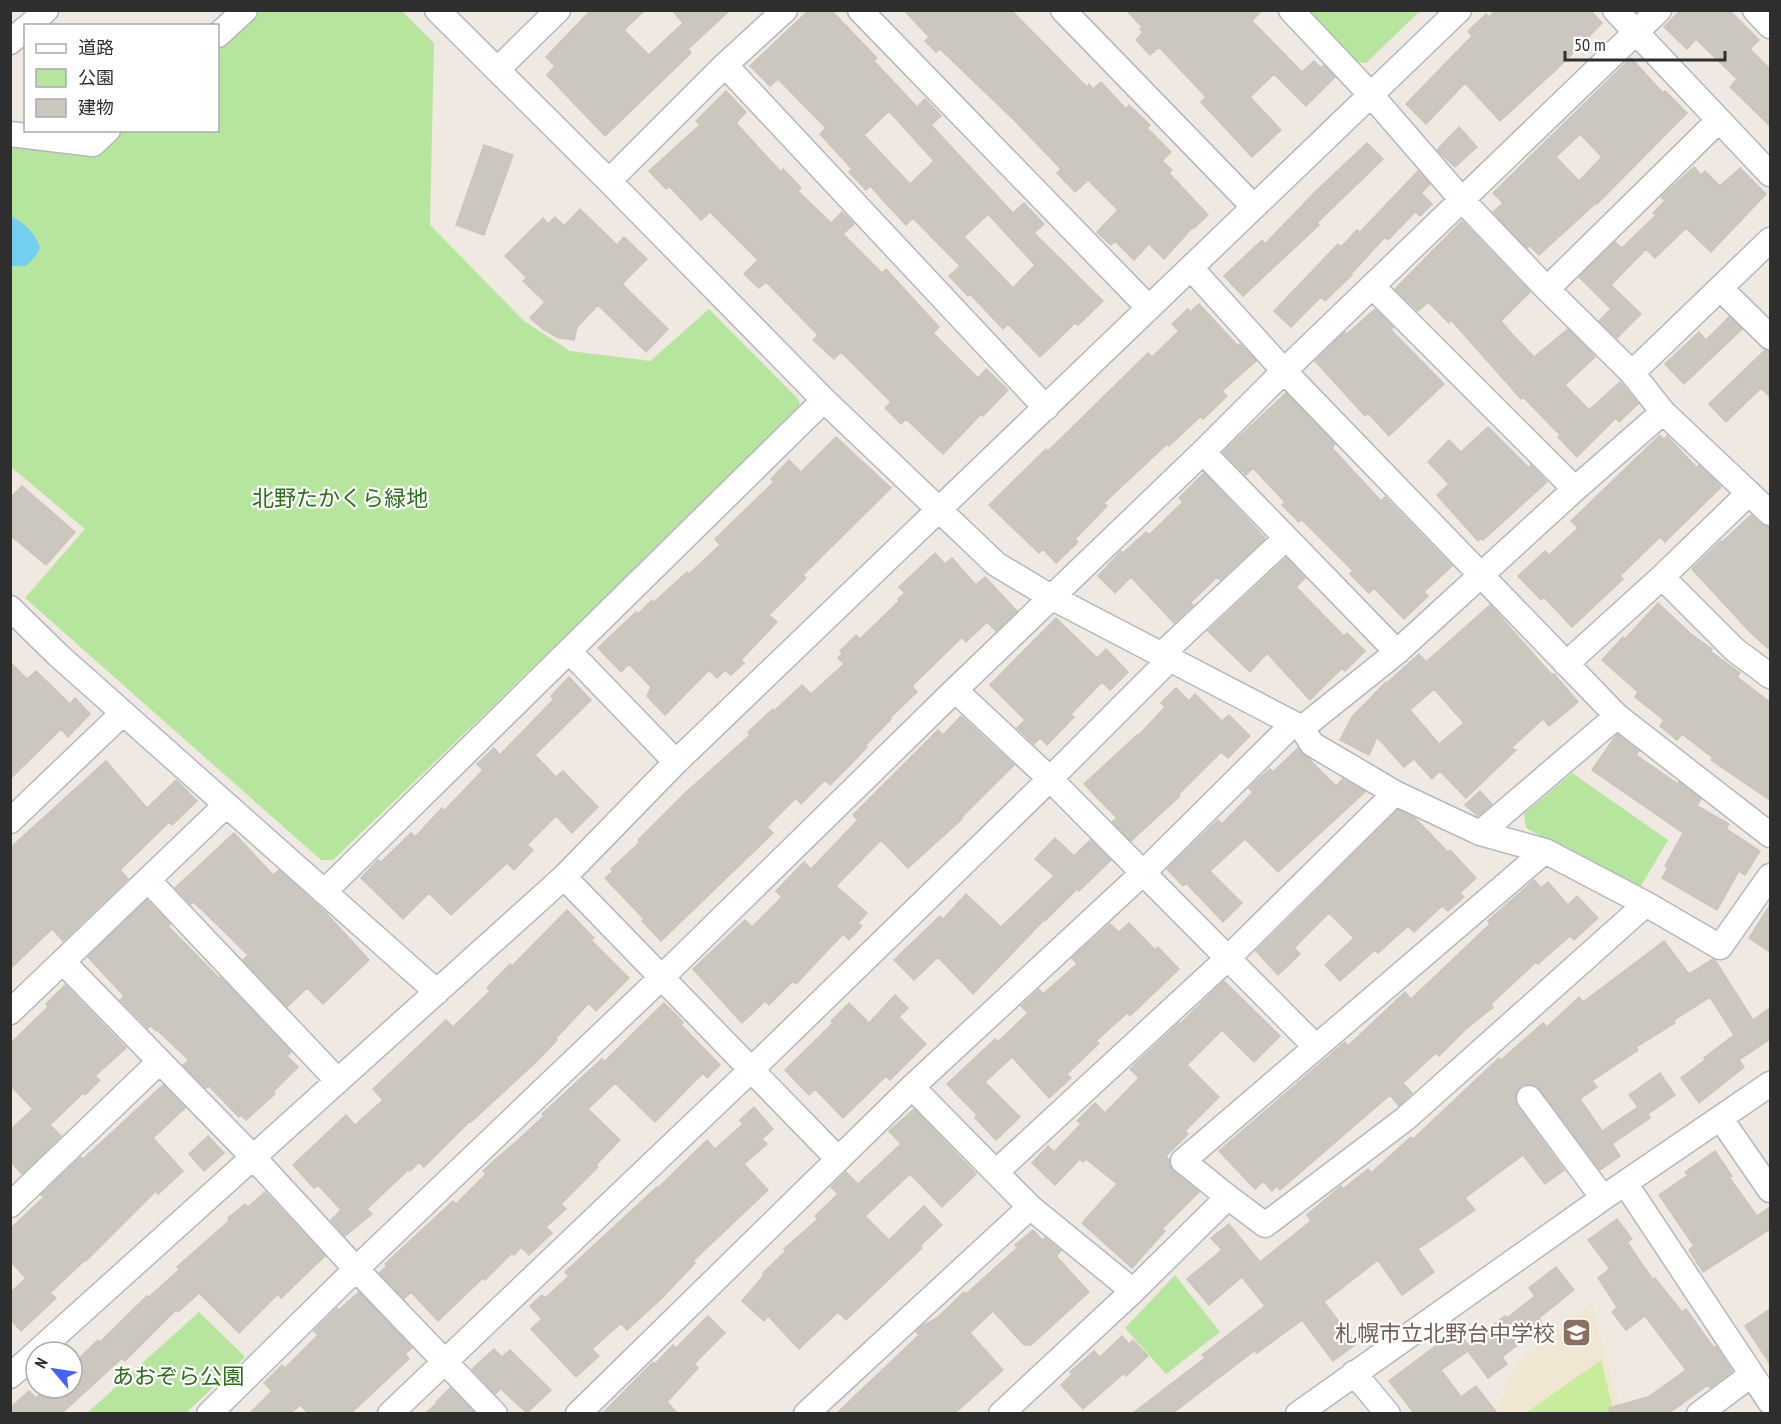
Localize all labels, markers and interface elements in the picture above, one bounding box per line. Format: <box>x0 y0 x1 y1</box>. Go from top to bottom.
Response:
legend <box>24 24 219 132</box>
scale bar <box>1565 24 1726 62</box>
text: 50 m <box>1574 33 1606 56</box>
text: 道路 <box>78 36 114 59</box>
text: 公園 <box>78 66 114 89</box>
text: 建物 <box>78 96 114 119</box>
park label: 北野たかくら緑地 <box>252 484 428 512</box>
school or university icon: 札幌市立北野台中学校 <box>1560 1317 1592 1349</box>
place label: 札幌市立北野台中学校 <box>1335 1319 1555 1347</box>
north arrow <box>24 1340 84 1400</box>
text: N <box>30 1354 52 1371</box>
park label: あおぞら公園 <box>112 1362 244 1390</box>

